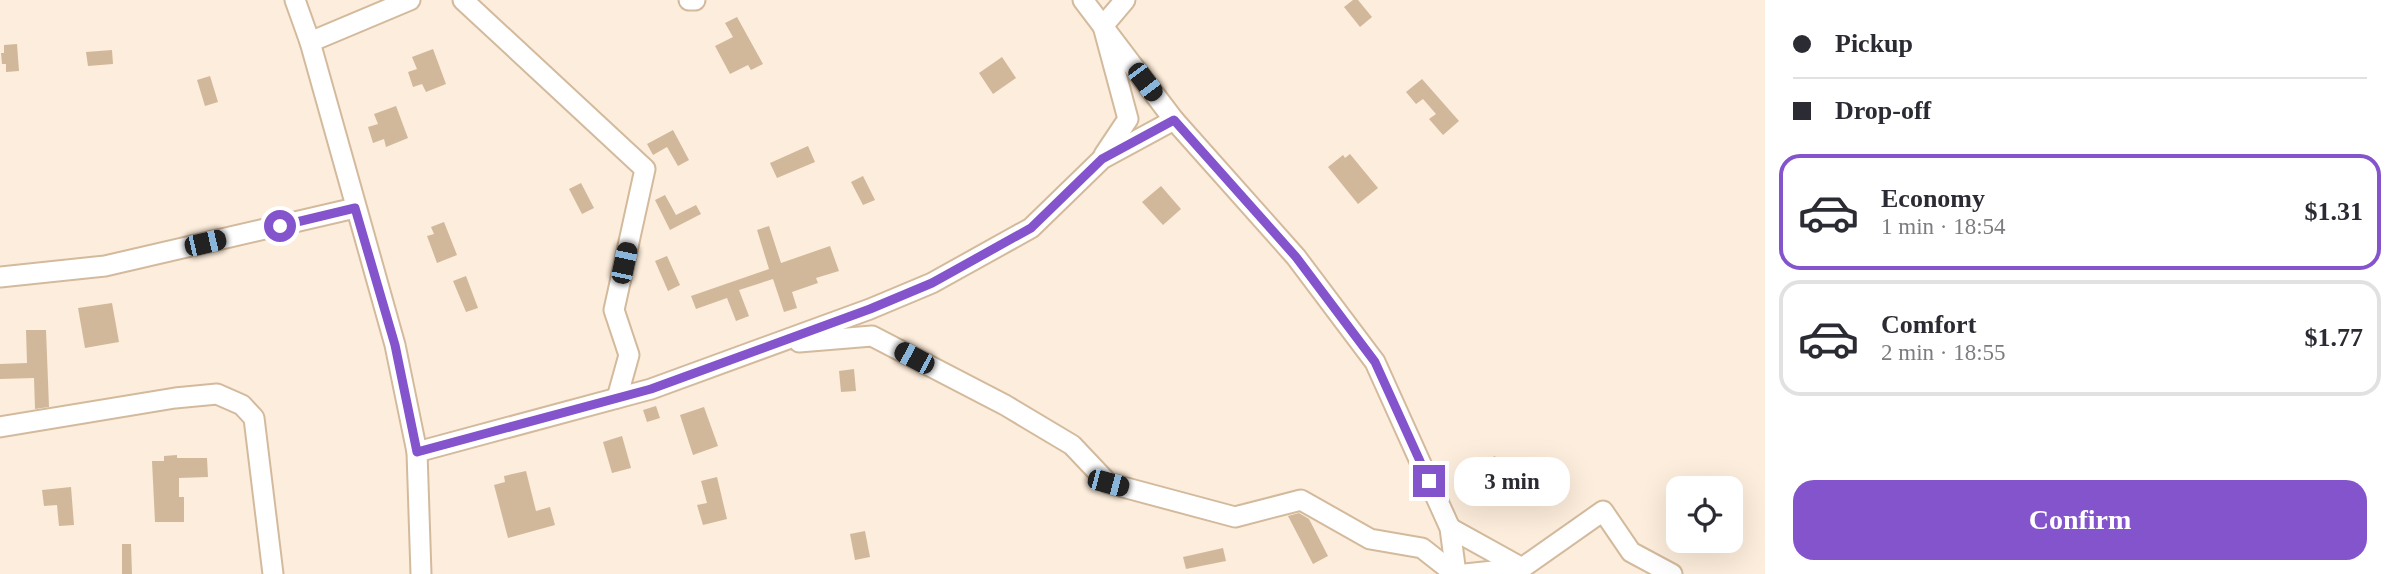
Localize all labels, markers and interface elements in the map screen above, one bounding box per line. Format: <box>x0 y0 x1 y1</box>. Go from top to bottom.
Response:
text: Pickup <box>1835 29 1913 58</box>
car <box>1124 59 1167 105</box>
text: Drop-off <box>1835 96 1931 125</box>
icon: car <box>1797 181 1860 244</box>
text: Economy <box>1881 184 1985 213</box>
text: $1.31 <box>2305 197 2363 226</box>
route start <box>264 210 296 242</box>
text: 1 min · 18:54 <box>1881 214 2006 239</box>
car <box>183 228 228 258</box>
car <box>610 240 639 286</box>
icon: car <box>1797 307 1860 370</box>
text: Comfort <box>1881 310 1976 339</box>
text: $1.77 <box>2305 323 2363 352</box>
car <box>891 339 938 377</box>
text: 2 min · 18:55 <box>1881 340 2006 365</box>
callout: 3 min <box>1454 456 1569 505</box>
route end <box>1413 465 1445 497</box>
car <box>1085 467 1132 499</box>
text: 3 min <box>1484 469 1540 494</box>
map controls <box>1666 476 1743 553</box>
button: locate <box>1666 476 1743 553</box>
button: Confirm <box>1793 480 2367 560</box>

